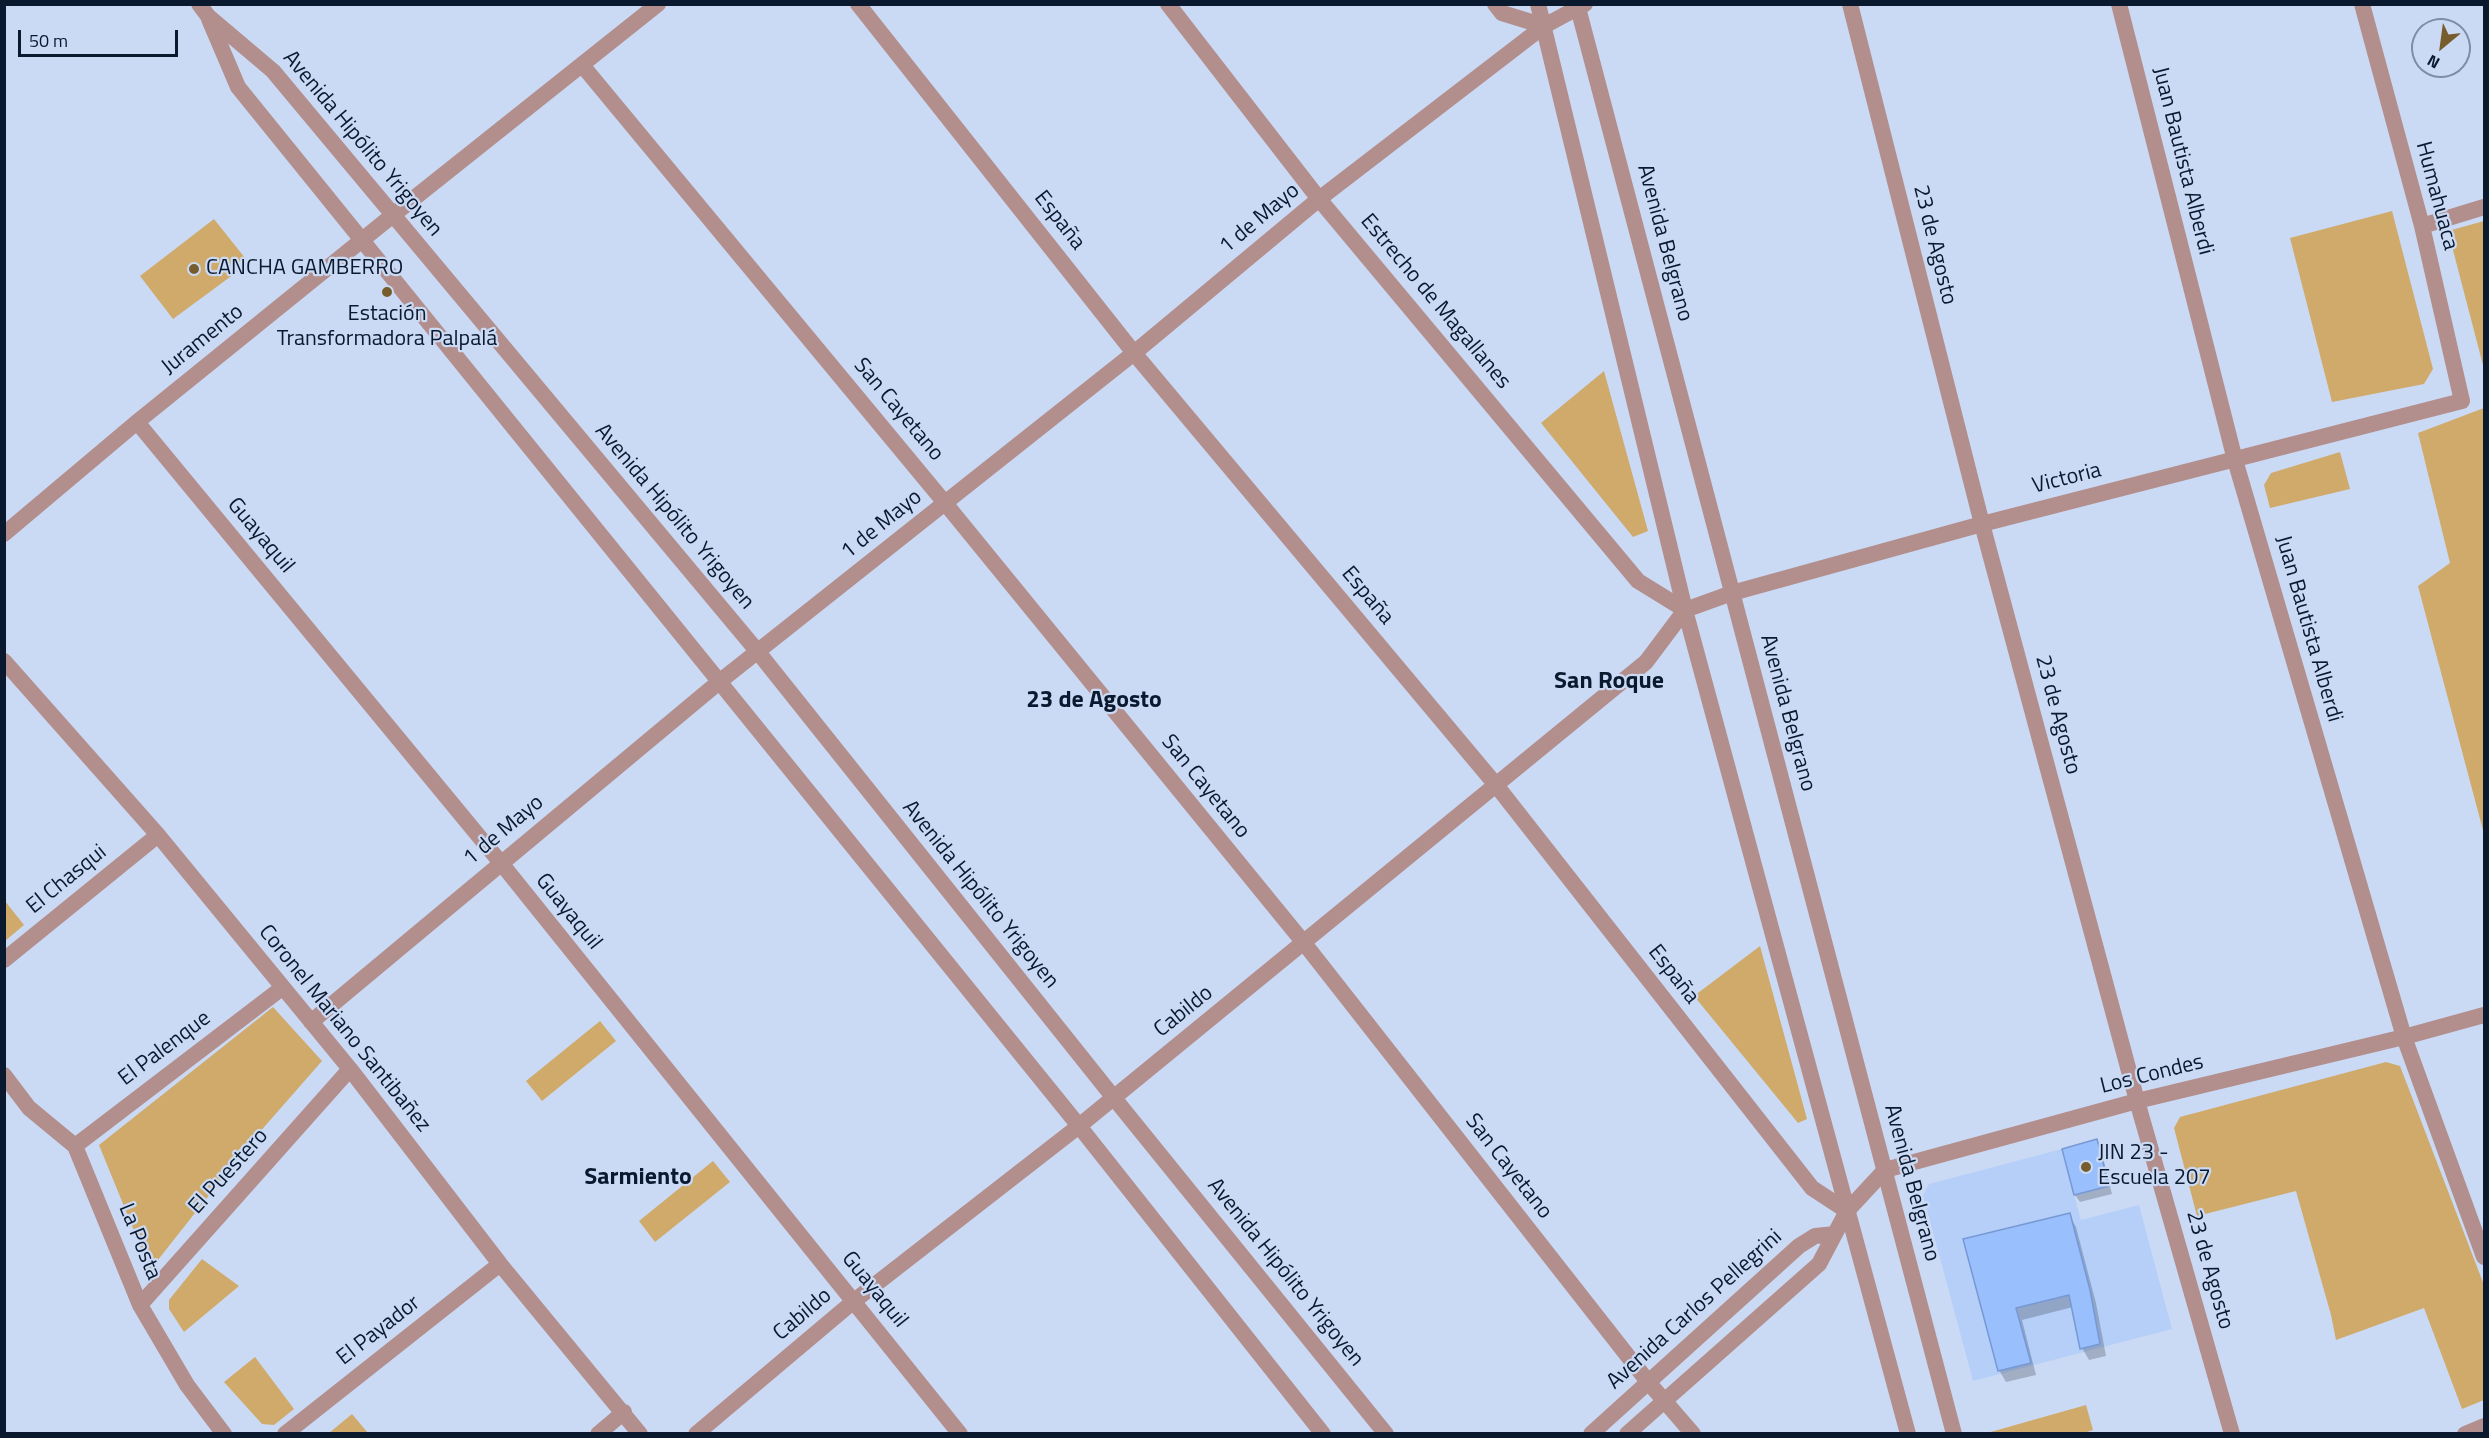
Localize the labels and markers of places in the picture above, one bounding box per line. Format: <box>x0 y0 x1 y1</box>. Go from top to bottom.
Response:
place label: CANCHA GAMBERRO <box>206 256 403 282</box>
marker: CANCHA GAMBERRO <box>187 262 201 276</box>
marker: Estación Transformadora Palpalá <box>380 285 394 299</box>
place label: Estación Transformadora Palpalá <box>277 302 497 354</box>
place label: JIN 23 - Escuela 207 <box>2098 1141 2211 1192</box>
marker: JIN 23 - Escuela 207 <box>2079 1160 2093 1174</box>

